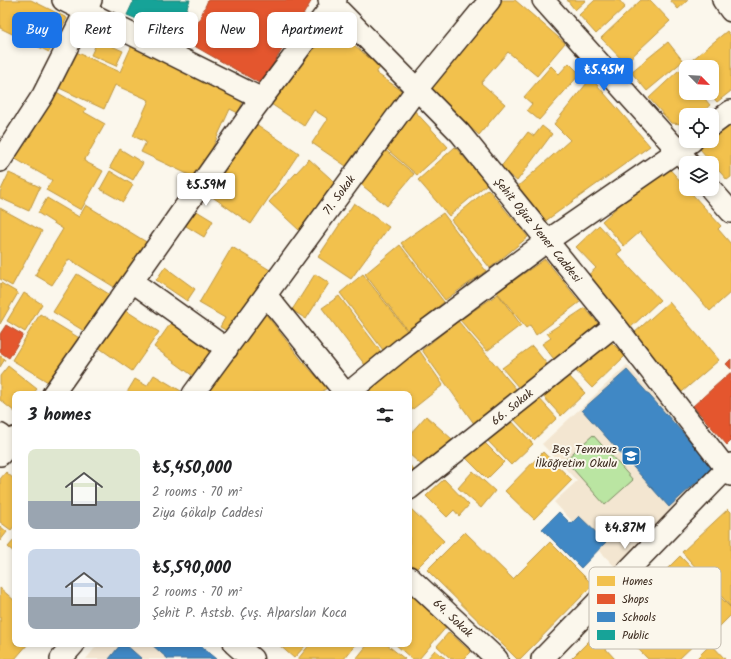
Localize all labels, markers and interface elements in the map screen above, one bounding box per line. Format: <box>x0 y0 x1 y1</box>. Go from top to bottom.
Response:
chip: Buy <box>12 12 62 48</box>
chip: Rent <box>70 12 126 48</box>
chip: Filters <box>134 12 198 48</box>
chip: New <box>206 12 259 48</box>
chip: Apartment <box>267 12 357 48</box>
pin: ₺5.45M <box>571 58 637 92</box>
text: ₺5.45M <box>584 60 624 81</box>
north arrow <box>679 60 719 100</box>
map controls <box>679 60 719 196</box>
button: locate <box>679 108 719 148</box>
button: layers <box>679 156 719 196</box>
street label: 71. Sokak <box>318 171 361 219</box>
pin: ₺5.59M <box>173 173 239 207</box>
street label: Şehit Oğuz Yener Caddesi <box>489 174 587 288</box>
text: ₺5.59M <box>186 175 226 196</box>
street label: 66. Sokak <box>487 384 538 430</box>
text: 3 homes <box>28 402 91 429</box>
icon: filters <box>374 404 396 426</box>
place label: Beş Temmuz İlköğretim Okulu <box>535 440 617 473</box>
school or university icon: Beş Temmuz İlköğretim Okulu <box>620 445 642 467</box>
text: ₺5,450,000 <box>152 455 232 482</box>
icon: home <box>60 465 108 513</box>
text: 2 rooms · 70 m² <box>152 482 242 503</box>
text: Ziya Gökalp Caddesi <box>152 503 263 524</box>
pin: ₺4.87M <box>592 516 658 550</box>
text: ₺4.87M <box>605 518 645 539</box>
text: ₺5,590,000 <box>152 555 231 582</box>
icon: home <box>60 565 108 613</box>
legend <box>589 567 721 649</box>
text: Homes <box>622 573 653 591</box>
text: 2 rooms · 70 m² <box>152 582 242 603</box>
text: Shops <box>622 591 649 609</box>
street label: 64. Sokak <box>428 594 478 642</box>
text: Şehit P. Astsb. Çvş. Alparslan Koca <box>152 603 347 624</box>
text: Schools <box>622 609 656 627</box>
text: Public <box>622 627 649 645</box>

